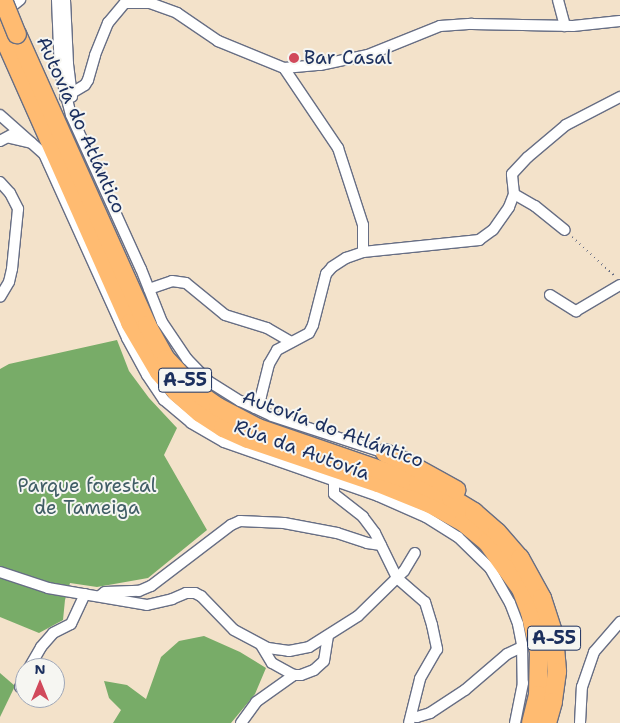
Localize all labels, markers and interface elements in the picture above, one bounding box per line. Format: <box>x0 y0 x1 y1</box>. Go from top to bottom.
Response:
street label: Autovía do Atlántico <box>32 33 130 217</box>
place label: Bar Casal <box>304 47 392 69</box>
marker: Bar Casal <box>288 52 300 64</box>
road number: A-55 <box>158 364 212 396</box>
street label: Autovía do Atlántico <box>239 386 427 472</box>
street label: Rúa da Autovía <box>231 415 373 485</box>
park label: Parque forestal de Tameiga <box>18 475 156 519</box>
road number: A-55 <box>526 622 582 654</box>
north arrow <box>15 658 65 708</box>
text: N <box>34 660 46 678</box>

